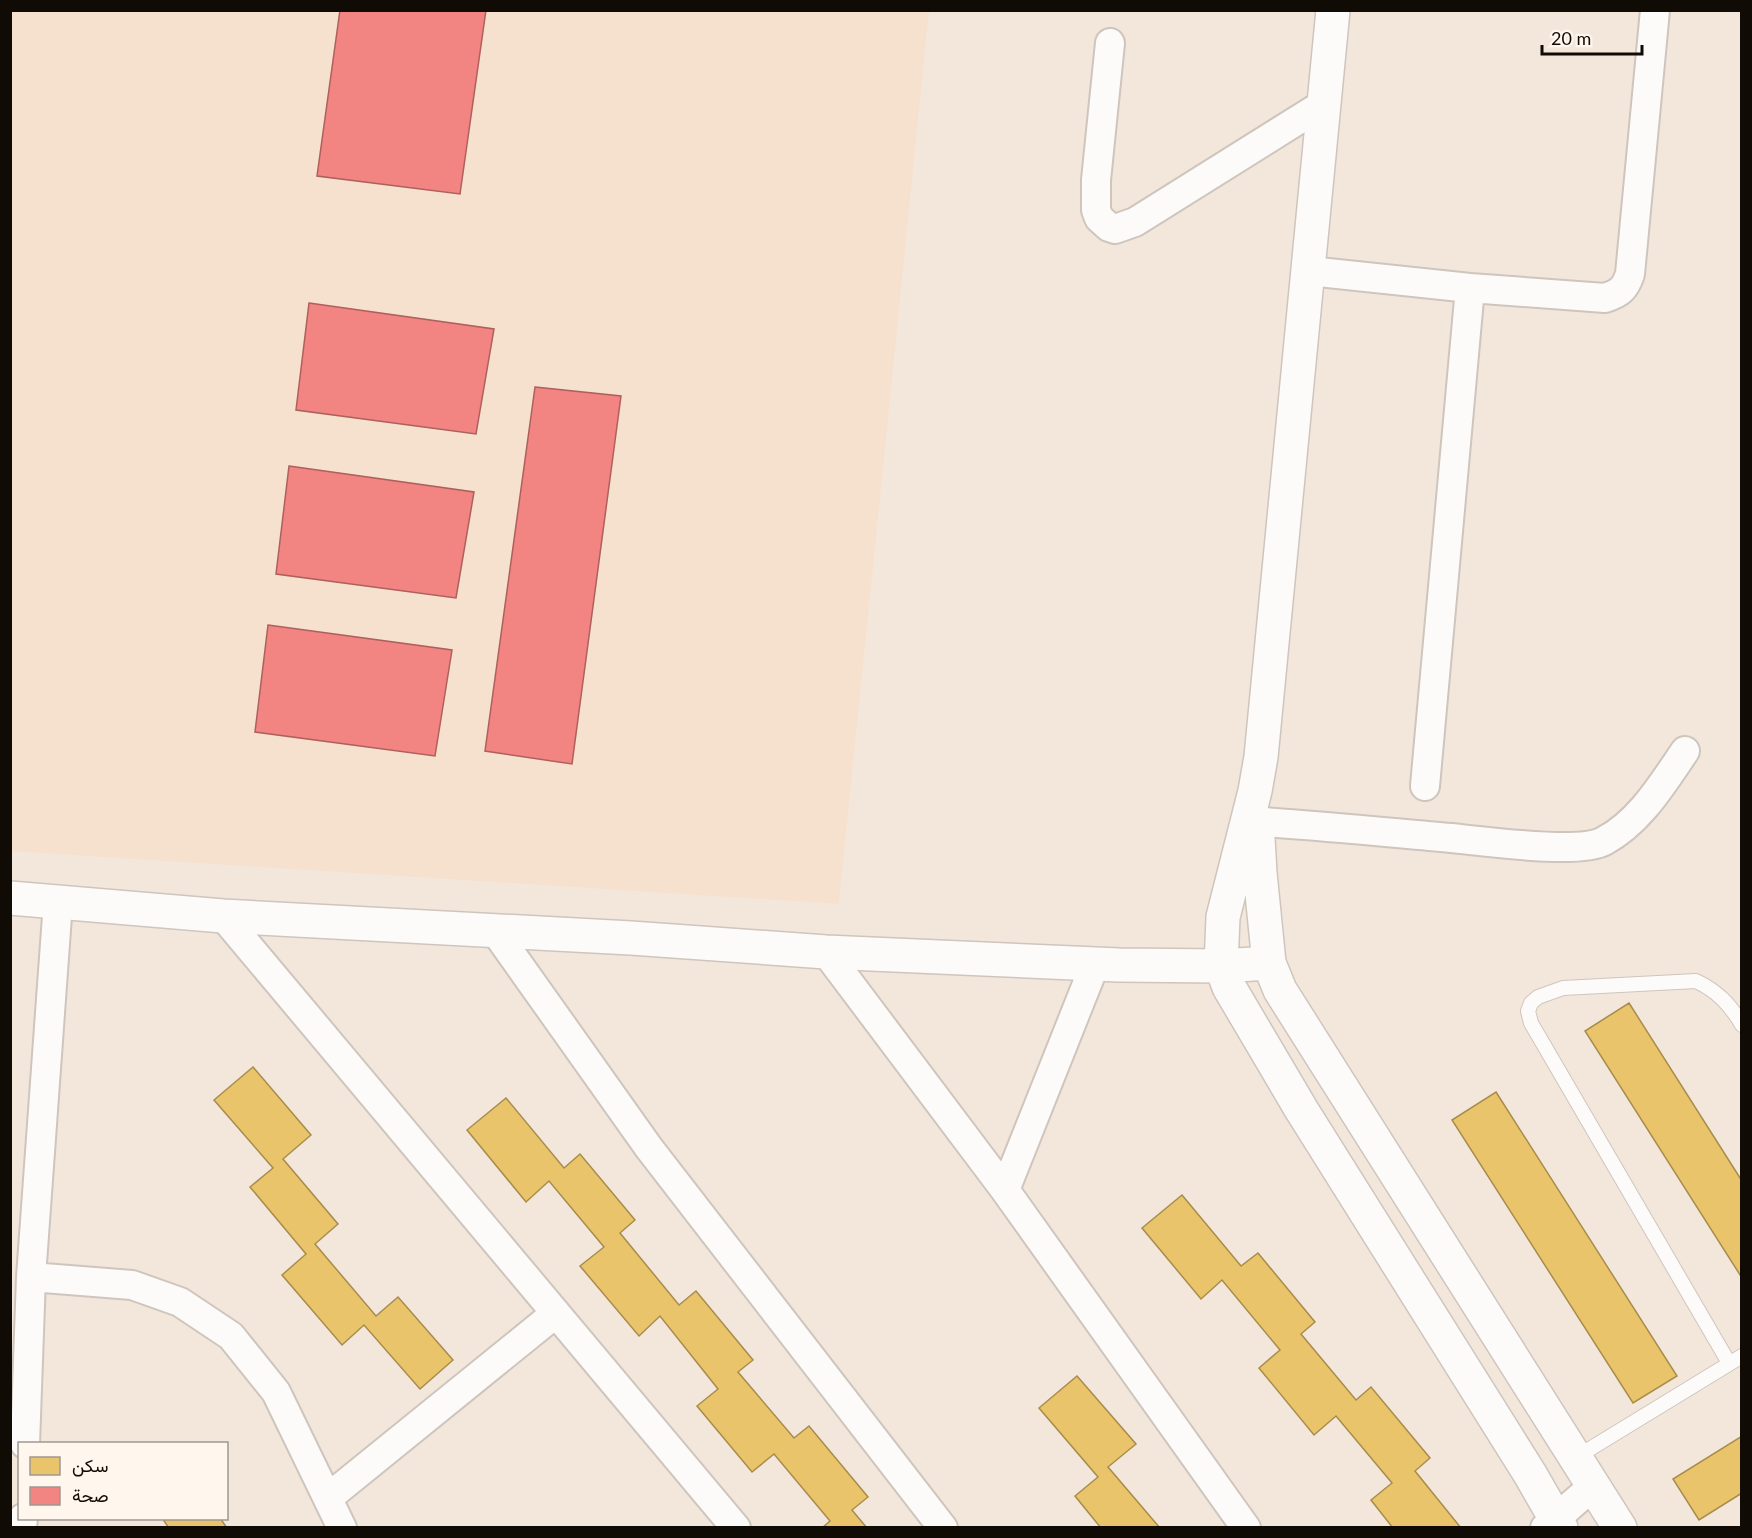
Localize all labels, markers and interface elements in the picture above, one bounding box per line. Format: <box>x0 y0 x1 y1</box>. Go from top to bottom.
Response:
scale bar <box>1542 18 1642 56</box>
text: 20 m <box>1551 27 1591 49</box>
legend <box>18 1442 228 1520</box>
text: سكن <box>72 1454 108 1477</box>
text: صحة <box>72 1484 109 1506</box>

